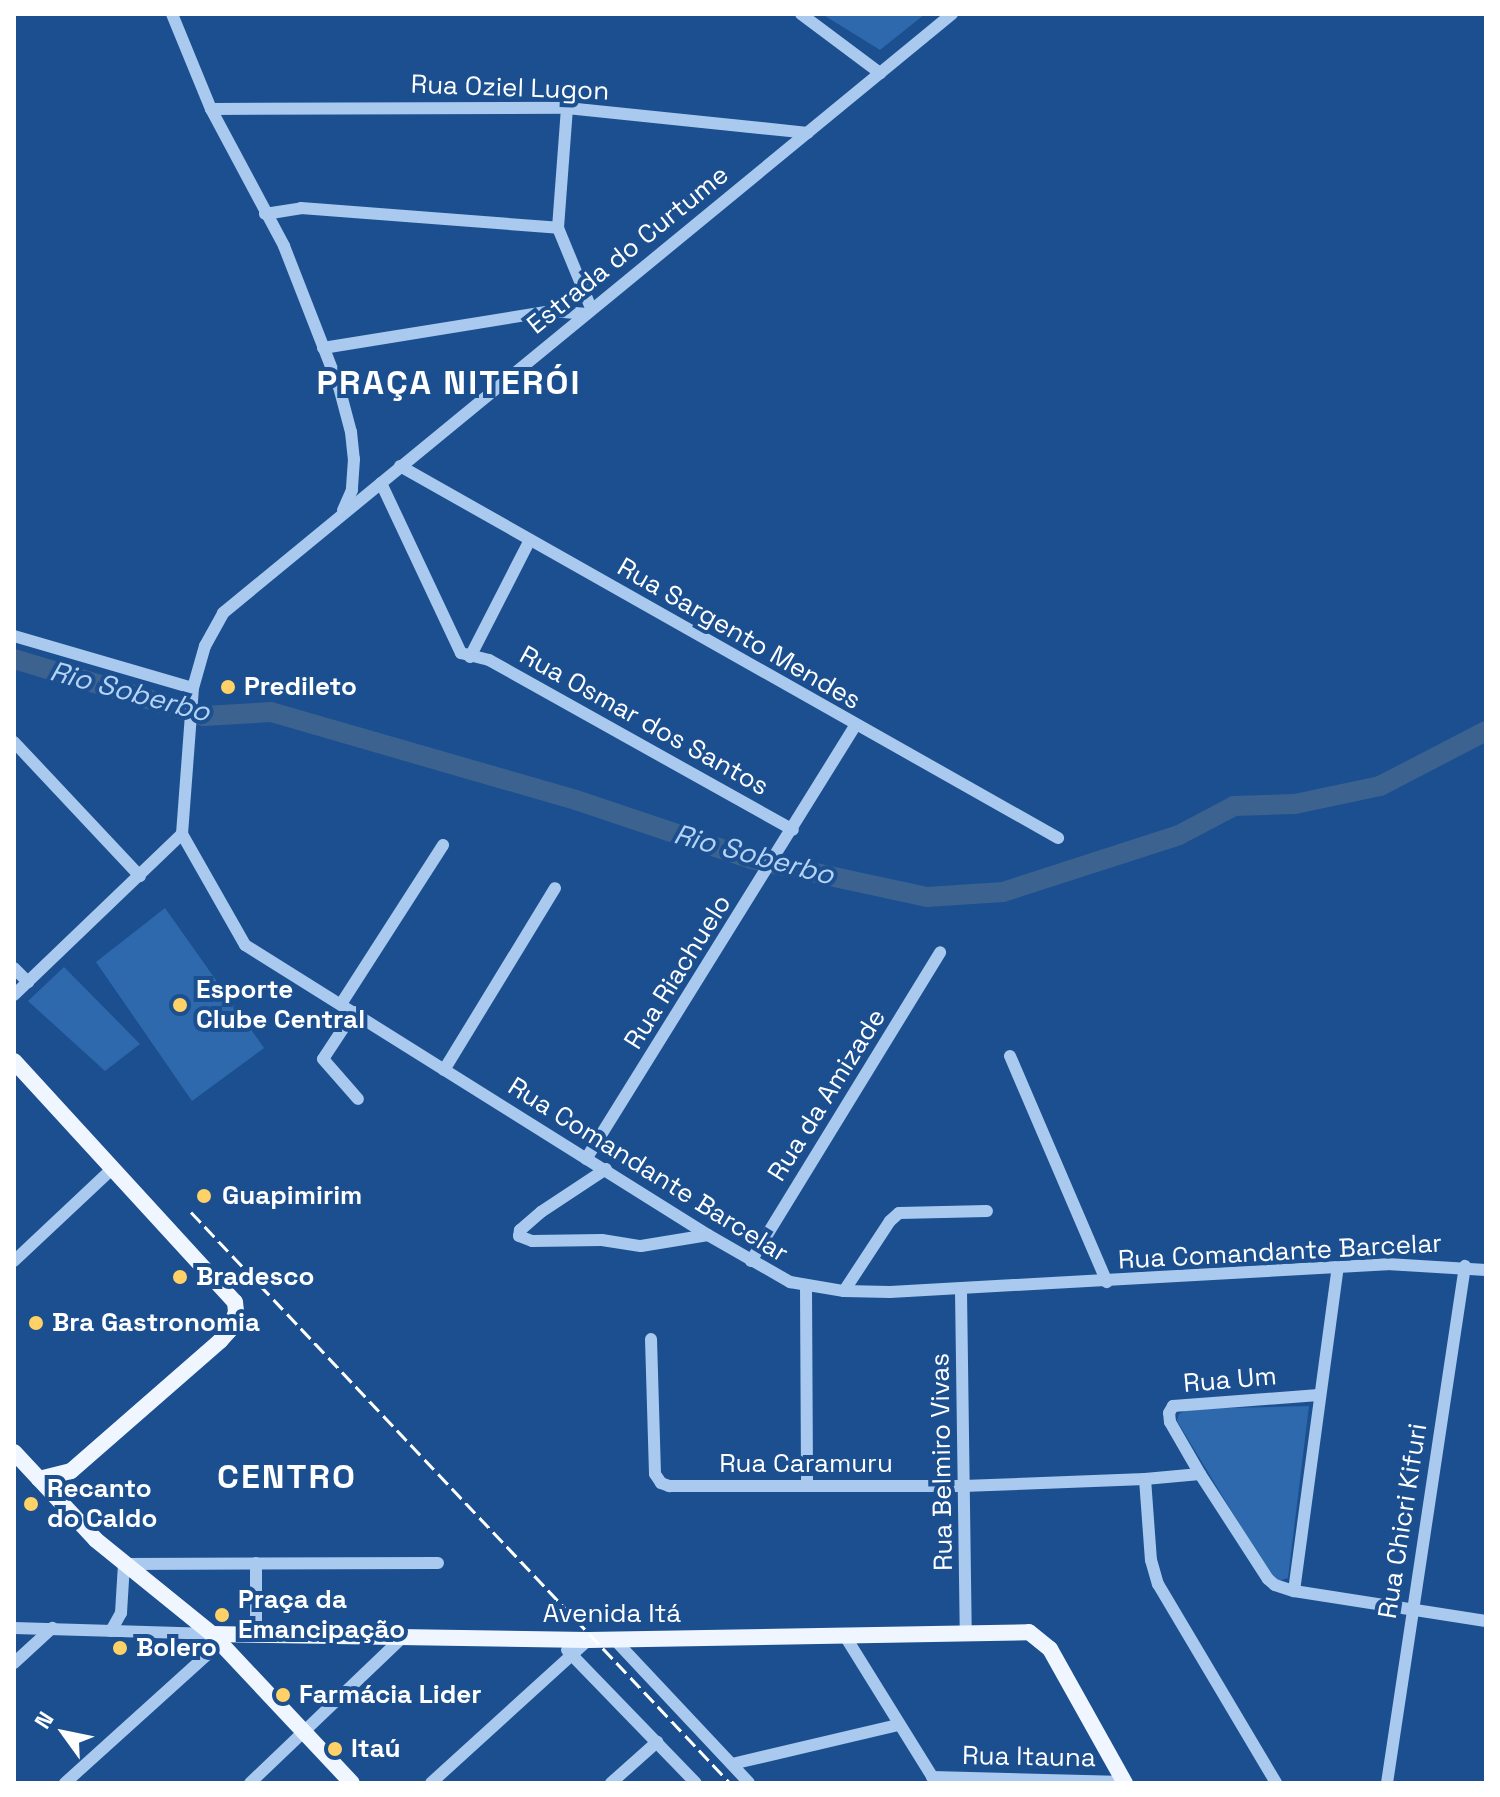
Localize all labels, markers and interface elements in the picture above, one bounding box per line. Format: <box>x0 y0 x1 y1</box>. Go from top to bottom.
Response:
street label: Rua Oziel Lugon <box>410 69 610 107</box>
street label: Estrada do Curtume <box>521 159 735 341</box>
district label: PRAÇA NITERÓI <box>316 363 582 403</box>
street label: Rua Sargento Mendes <box>612 552 866 716</box>
street label: Rua Osmar dos Santos <box>514 640 774 802</box>
water label: Rio Soberbo <box>46 654 214 728</box>
place label: Predileto <box>244 671 357 703</box>
marker: Predileto <box>219 678 237 696</box>
water label: Rio Soberbo <box>670 817 838 891</box>
street label: Rua Riachuelo <box>618 889 738 1055</box>
place label: Esporte Clube Central <box>196 974 365 1036</box>
marker: Esporte Clube Central <box>171 996 189 1014</box>
street label: Rua da Amizade <box>761 1003 893 1187</box>
street label: Rua Comandante Barcelar <box>502 1071 794 1269</box>
place label: Guapimirim <box>222 1180 362 1212</box>
marker: Guapimirim <box>193 1185 215 1207</box>
street label: Rua Comandante Barcelar <box>1117 1228 1443 1276</box>
place label: Bradesco <box>196 1261 314 1293</box>
marker: Bradesco <box>171 1268 189 1286</box>
place label: Bra Gastronomia <box>52 1307 260 1339</box>
marker: Bra Gastronomia <box>27 1314 45 1332</box>
street label: Rua Belmiro Vivas <box>924 1353 960 1571</box>
street label: Rua Um <box>1182 1360 1278 1400</box>
street label: Rua Chicri Kifuri <box>1372 1421 1434 1621</box>
street label: Rua Caramuru <box>719 1448 893 1480</box>
district label: CENTRO <box>217 1457 357 1497</box>
place label: Recanto do Caldo <box>47 1473 157 1534</box>
marker: Recanto do Caldo <box>22 1495 40 1513</box>
place label: Praça da Emancipação <box>238 1584 405 1646</box>
street label: Avenida Itá <box>543 1598 681 1630</box>
marker: Praça da Emancipação <box>213 1606 231 1624</box>
place label: Bolero <box>136 1632 217 1664</box>
marker: Bolero <box>111 1639 129 1657</box>
place label: Farmácia Lider <box>299 1679 482 1711</box>
marker: Farmácia Lider <box>274 1686 292 1704</box>
north arrow <box>24 1693 104 1773</box>
text: N <box>28 1706 60 1734</box>
place label: Itaú <box>351 1733 400 1765</box>
marker: Itaú <box>326 1740 344 1758</box>
street label: Rua Itauna <box>962 1740 1096 1774</box>

